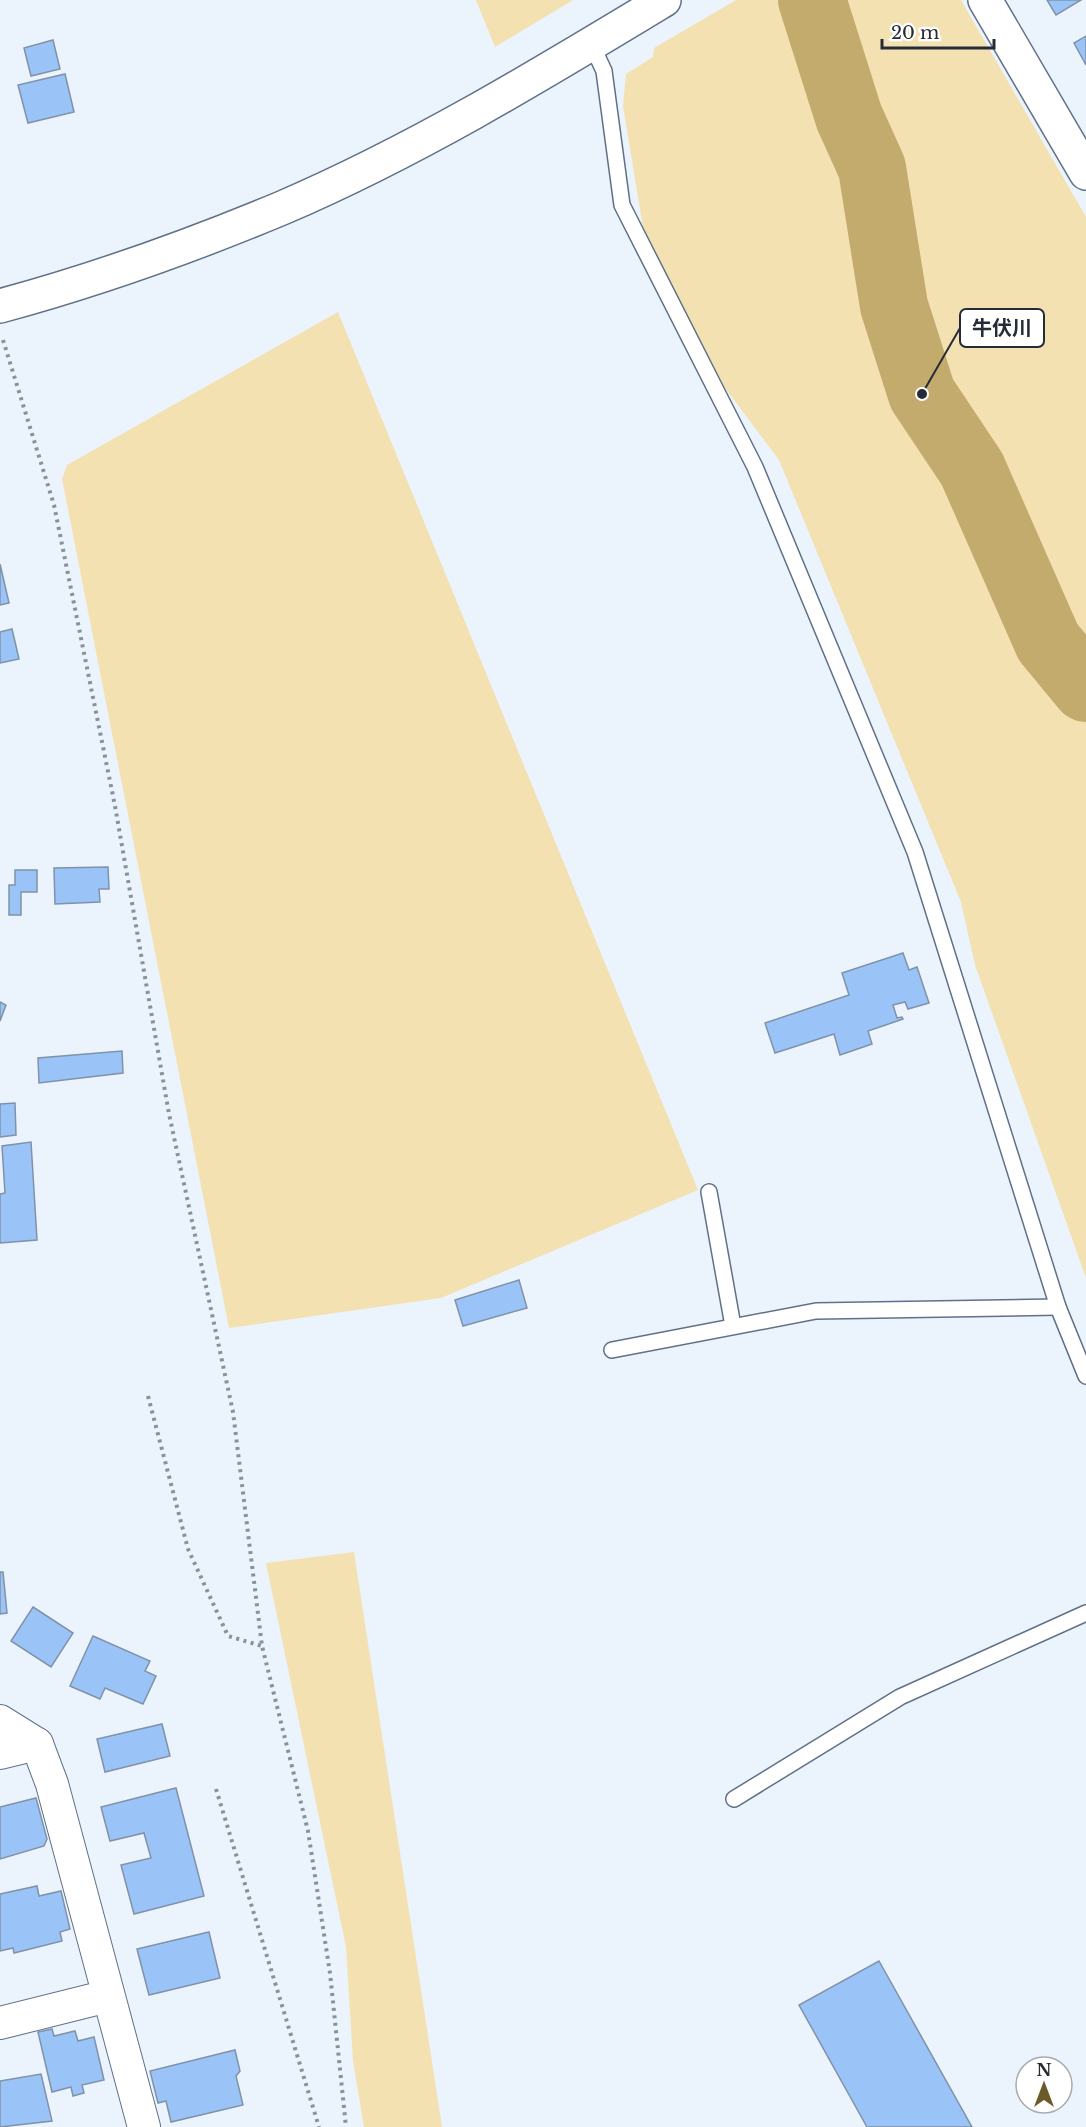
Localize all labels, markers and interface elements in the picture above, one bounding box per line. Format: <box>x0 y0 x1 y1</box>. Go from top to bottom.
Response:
scale bar <box>882 12 994 50</box>
text: 20 m <box>891 22 939 44</box>
callout: 牛伏川 <box>960 309 1044 347</box>
text: 牛伏川 <box>972 316 1032 340</box>
north arrow <box>1014 2055 1074 2115</box>
text: N <box>1036 2060 1052 2080</box>

